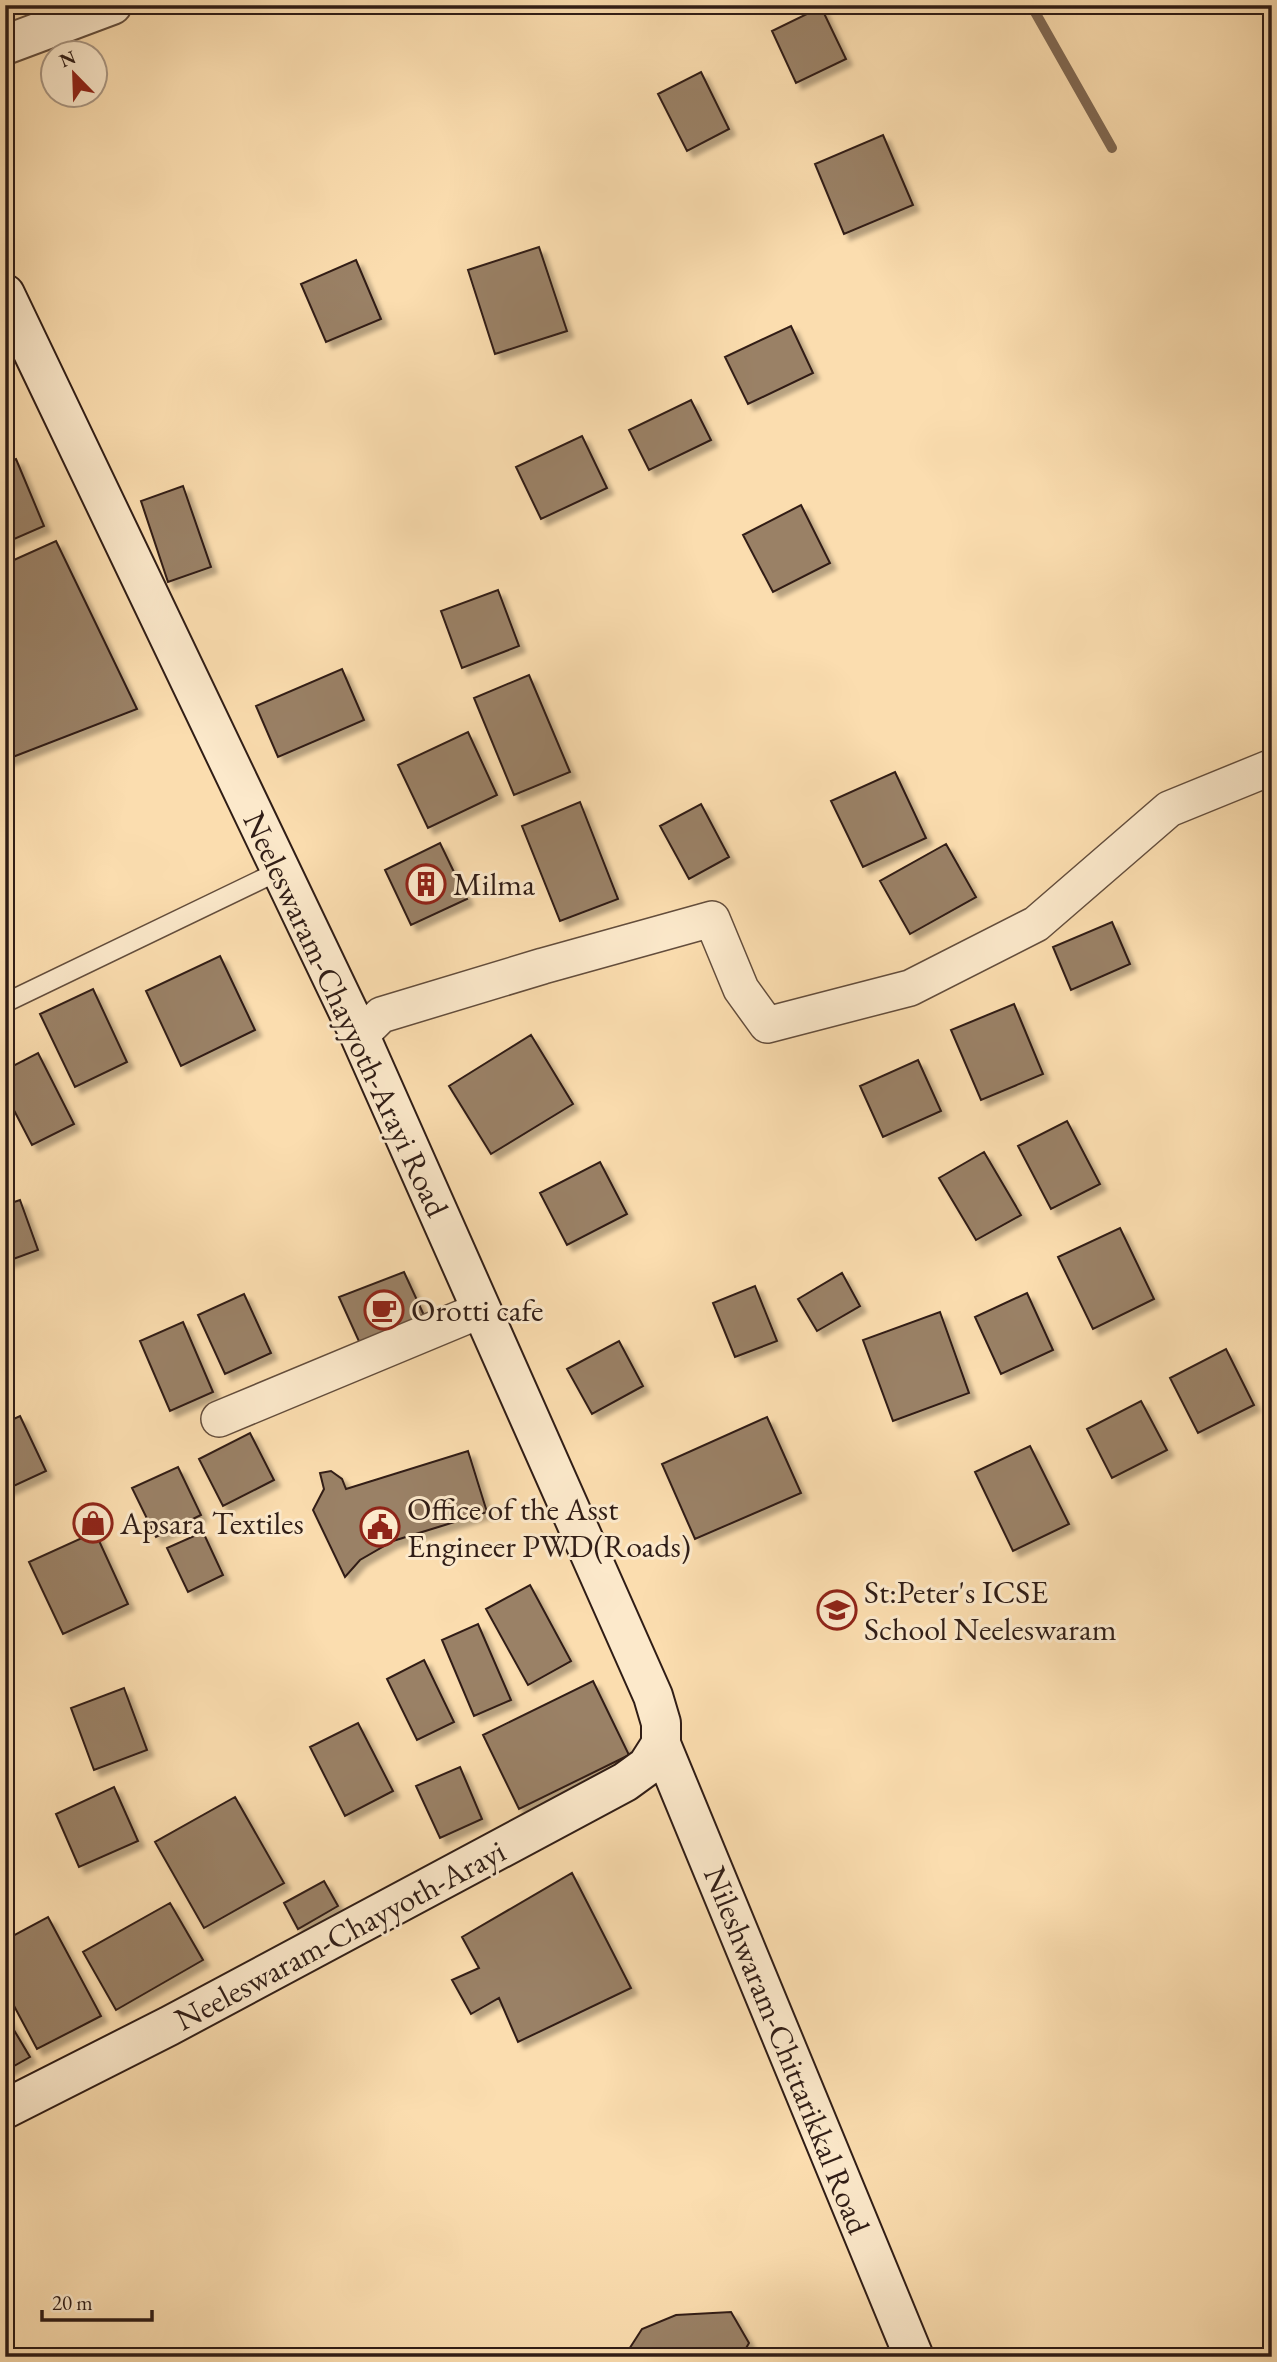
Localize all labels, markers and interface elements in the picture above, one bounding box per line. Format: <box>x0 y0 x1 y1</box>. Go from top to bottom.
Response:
north arrow <box>38 38 108 108</box>
text: N <box>56 44 80 73</box>
street label: Neeleswaram-Chayyoth-Arayi Road <box>233 805 459 1224</box>
building icon: Milma <box>405 863 447 905</box>
place label: Milma <box>453 863 535 905</box>
cafe icon: Orotti cafe <box>363 1289 405 1331</box>
place label: Orotti cafe <box>411 1289 543 1331</box>
place label: Office of the Asst Engineer PWD(Roads) <box>407 1488 691 1567</box>
shop icon: Apsara Textiles <box>72 1502 114 1544</box>
place label: Apsara Textiles <box>119 1502 304 1544</box>
public building icon: Office of the Asst Engineer PWD(Roads) <box>359 1506 401 1548</box>
place label: St:Peter's ICSE School Neeleswaram <box>864 1571 1117 1650</box>
school or university icon: St:Peter's ICSE School Neeleswaram <box>816 1589 858 1631</box>
street label: Neeleswaram-Chayyoth-Arayi <box>167 1830 513 2040</box>
street label: Nileshwaram-Chittarikkal Road <box>694 1860 880 2241</box>
scale bar <box>42 2278 152 2322</box>
text: 20 m <box>52 2289 93 2316</box>

